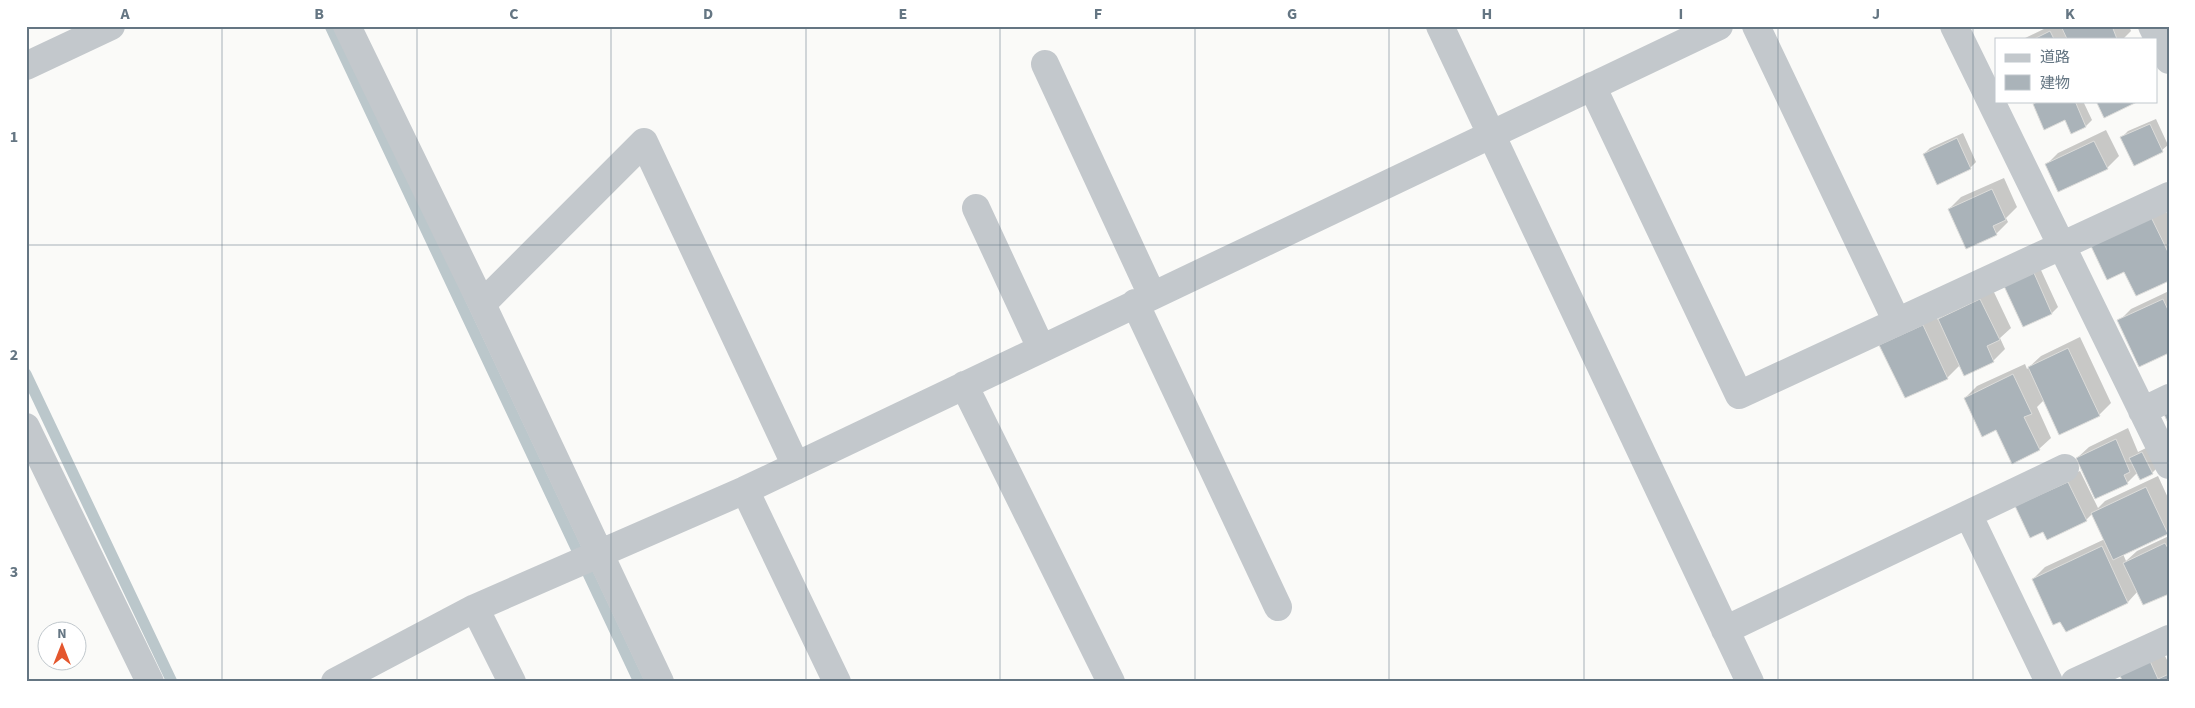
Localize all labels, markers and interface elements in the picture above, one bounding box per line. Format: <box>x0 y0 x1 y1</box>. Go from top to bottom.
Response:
text: A <box>119 3 130 25</box>
text: B <box>314 3 324 25</box>
text: C <box>509 3 519 25</box>
text: D <box>703 3 713 25</box>
text: E <box>899 3 907 25</box>
text: F <box>1094 3 1102 25</box>
text: G <box>1287 3 1297 25</box>
text: H <box>1482 3 1492 25</box>
text: I <box>1679 3 1683 25</box>
text: J <box>1872 3 1880 25</box>
text: K <box>2065 3 2075 25</box>
legend <box>1995 38 2158 102</box>
text: 道路 <box>2040 47 2070 68</box>
text: 建物 <box>2040 73 2070 94</box>
text: 1 <box>10 126 18 148</box>
text: 2 <box>10 344 18 366</box>
text: 3 <box>10 561 18 583</box>
north arrow <box>38 620 88 670</box>
text: N <box>57 624 67 644</box>

